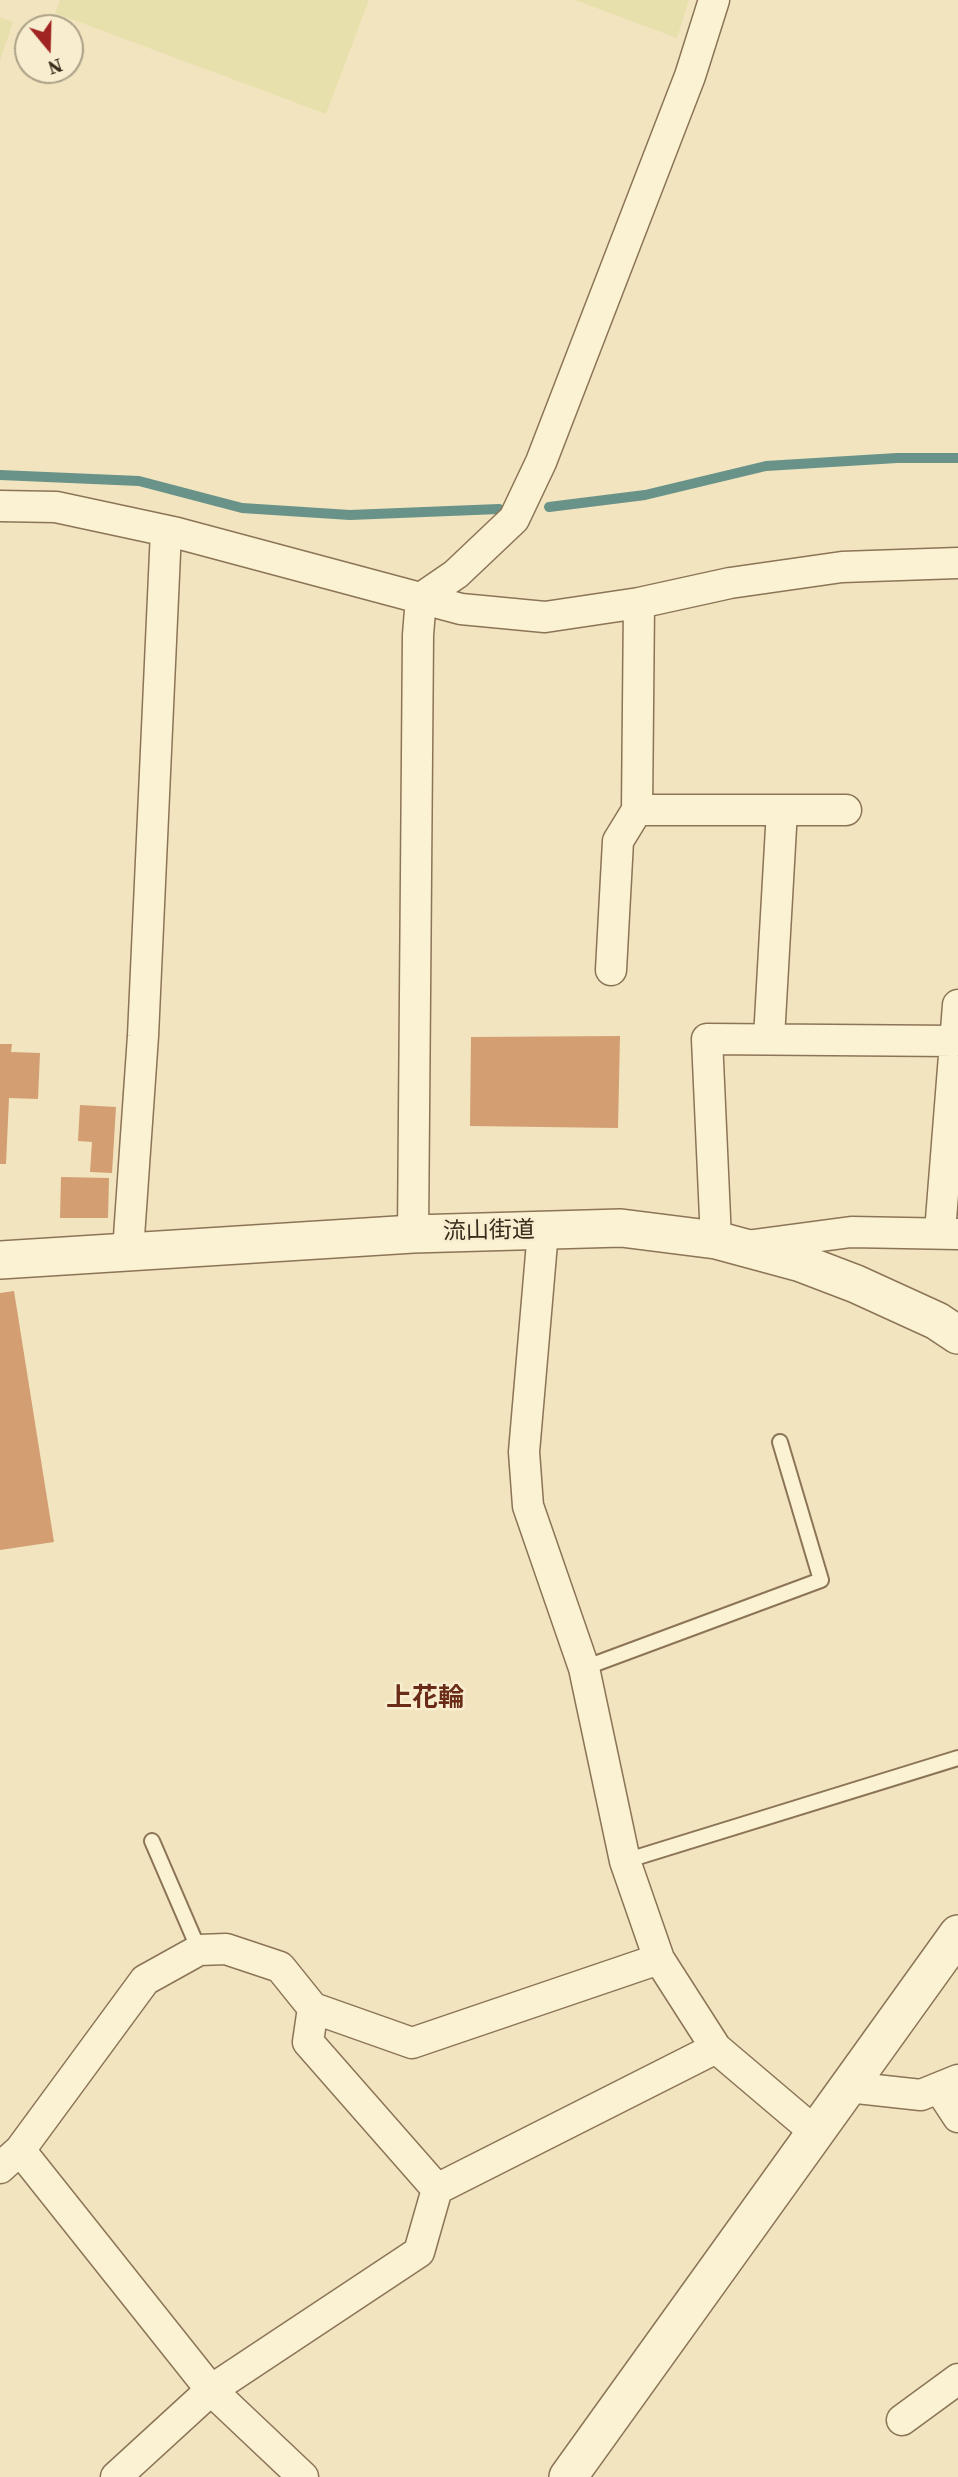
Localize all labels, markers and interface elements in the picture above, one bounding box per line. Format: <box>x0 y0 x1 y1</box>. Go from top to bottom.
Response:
north arrow <box>14 14 84 84</box>
text: N <box>44 52 66 82</box>
street label: 流山街道 <box>443 1217 535 1247</box>
district label: 上花輪 <box>386 1683 464 1715</box>

